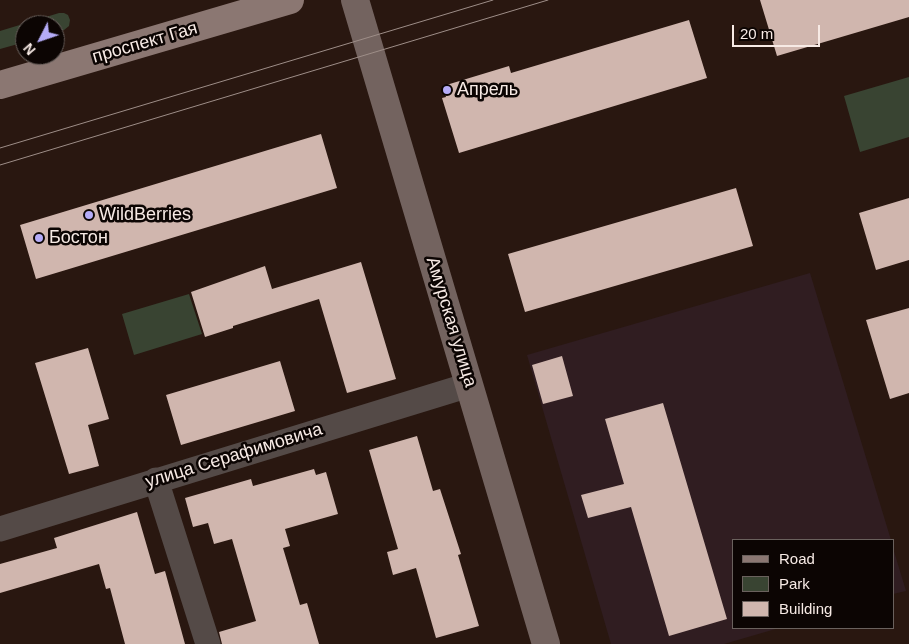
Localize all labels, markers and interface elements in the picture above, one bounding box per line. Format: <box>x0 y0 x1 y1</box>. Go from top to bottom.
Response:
north arrow <box>15 15 65 65</box>
scale bar <box>734 15 822 47</box>
street label: проспект Гая <box>90 18 200 68</box>
text: 20 m <box>740 25 773 42</box>
text: N <box>20 40 39 58</box>
place label: Апрель <box>457 79 518 101</box>
marker: Апрель <box>441 84 453 96</box>
place label: WildBerries <box>99 204 191 226</box>
marker: WildBerries <box>83 209 95 221</box>
place label: Бостон <box>49 227 108 249</box>
marker: Бостон <box>33 232 45 244</box>
street label: Амурская улица <box>421 254 481 390</box>
street label: улица Серафимовича <box>143 419 325 493</box>
legend <box>732 539 894 629</box>
text: Road <box>779 550 815 567</box>
text: Park <box>779 575 810 592</box>
text: Building <box>779 600 832 617</box>

